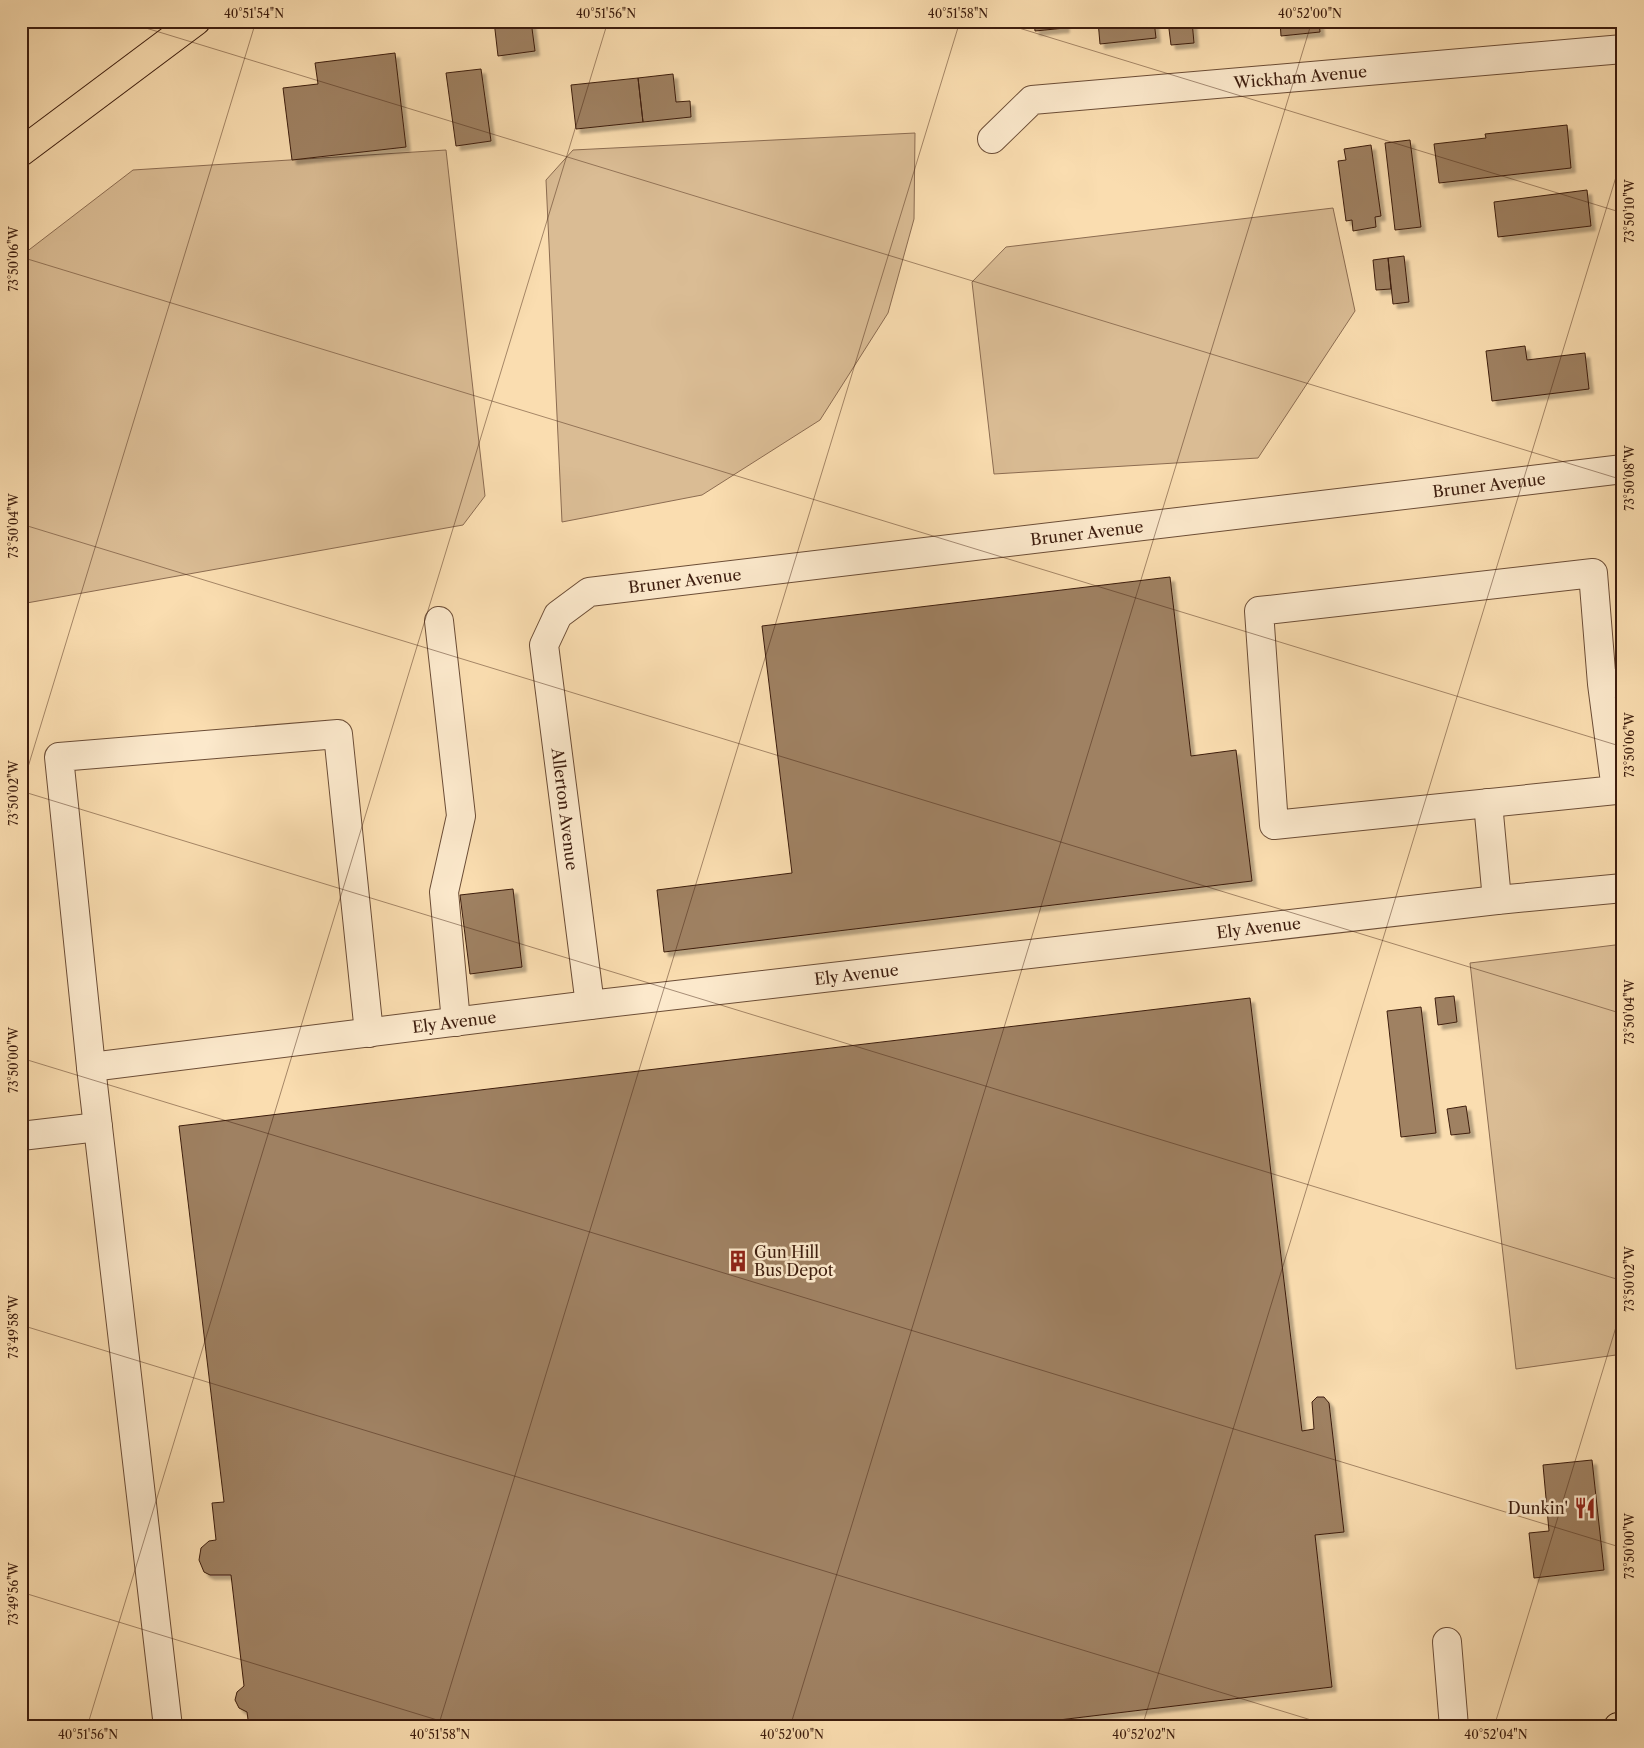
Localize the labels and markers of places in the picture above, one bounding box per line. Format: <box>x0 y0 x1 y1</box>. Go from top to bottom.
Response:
place label: Gun Hill Bus Depot <box>754 1242 834 1280</box>
building icon: Gun Hill Bus Depot <box>725 1248 751 1274</box>
restaurant icon: Dunkin' <box>1572 1495 1598 1521</box>
place label: Dunkin' <box>1508 1498 1568 1518</box>

